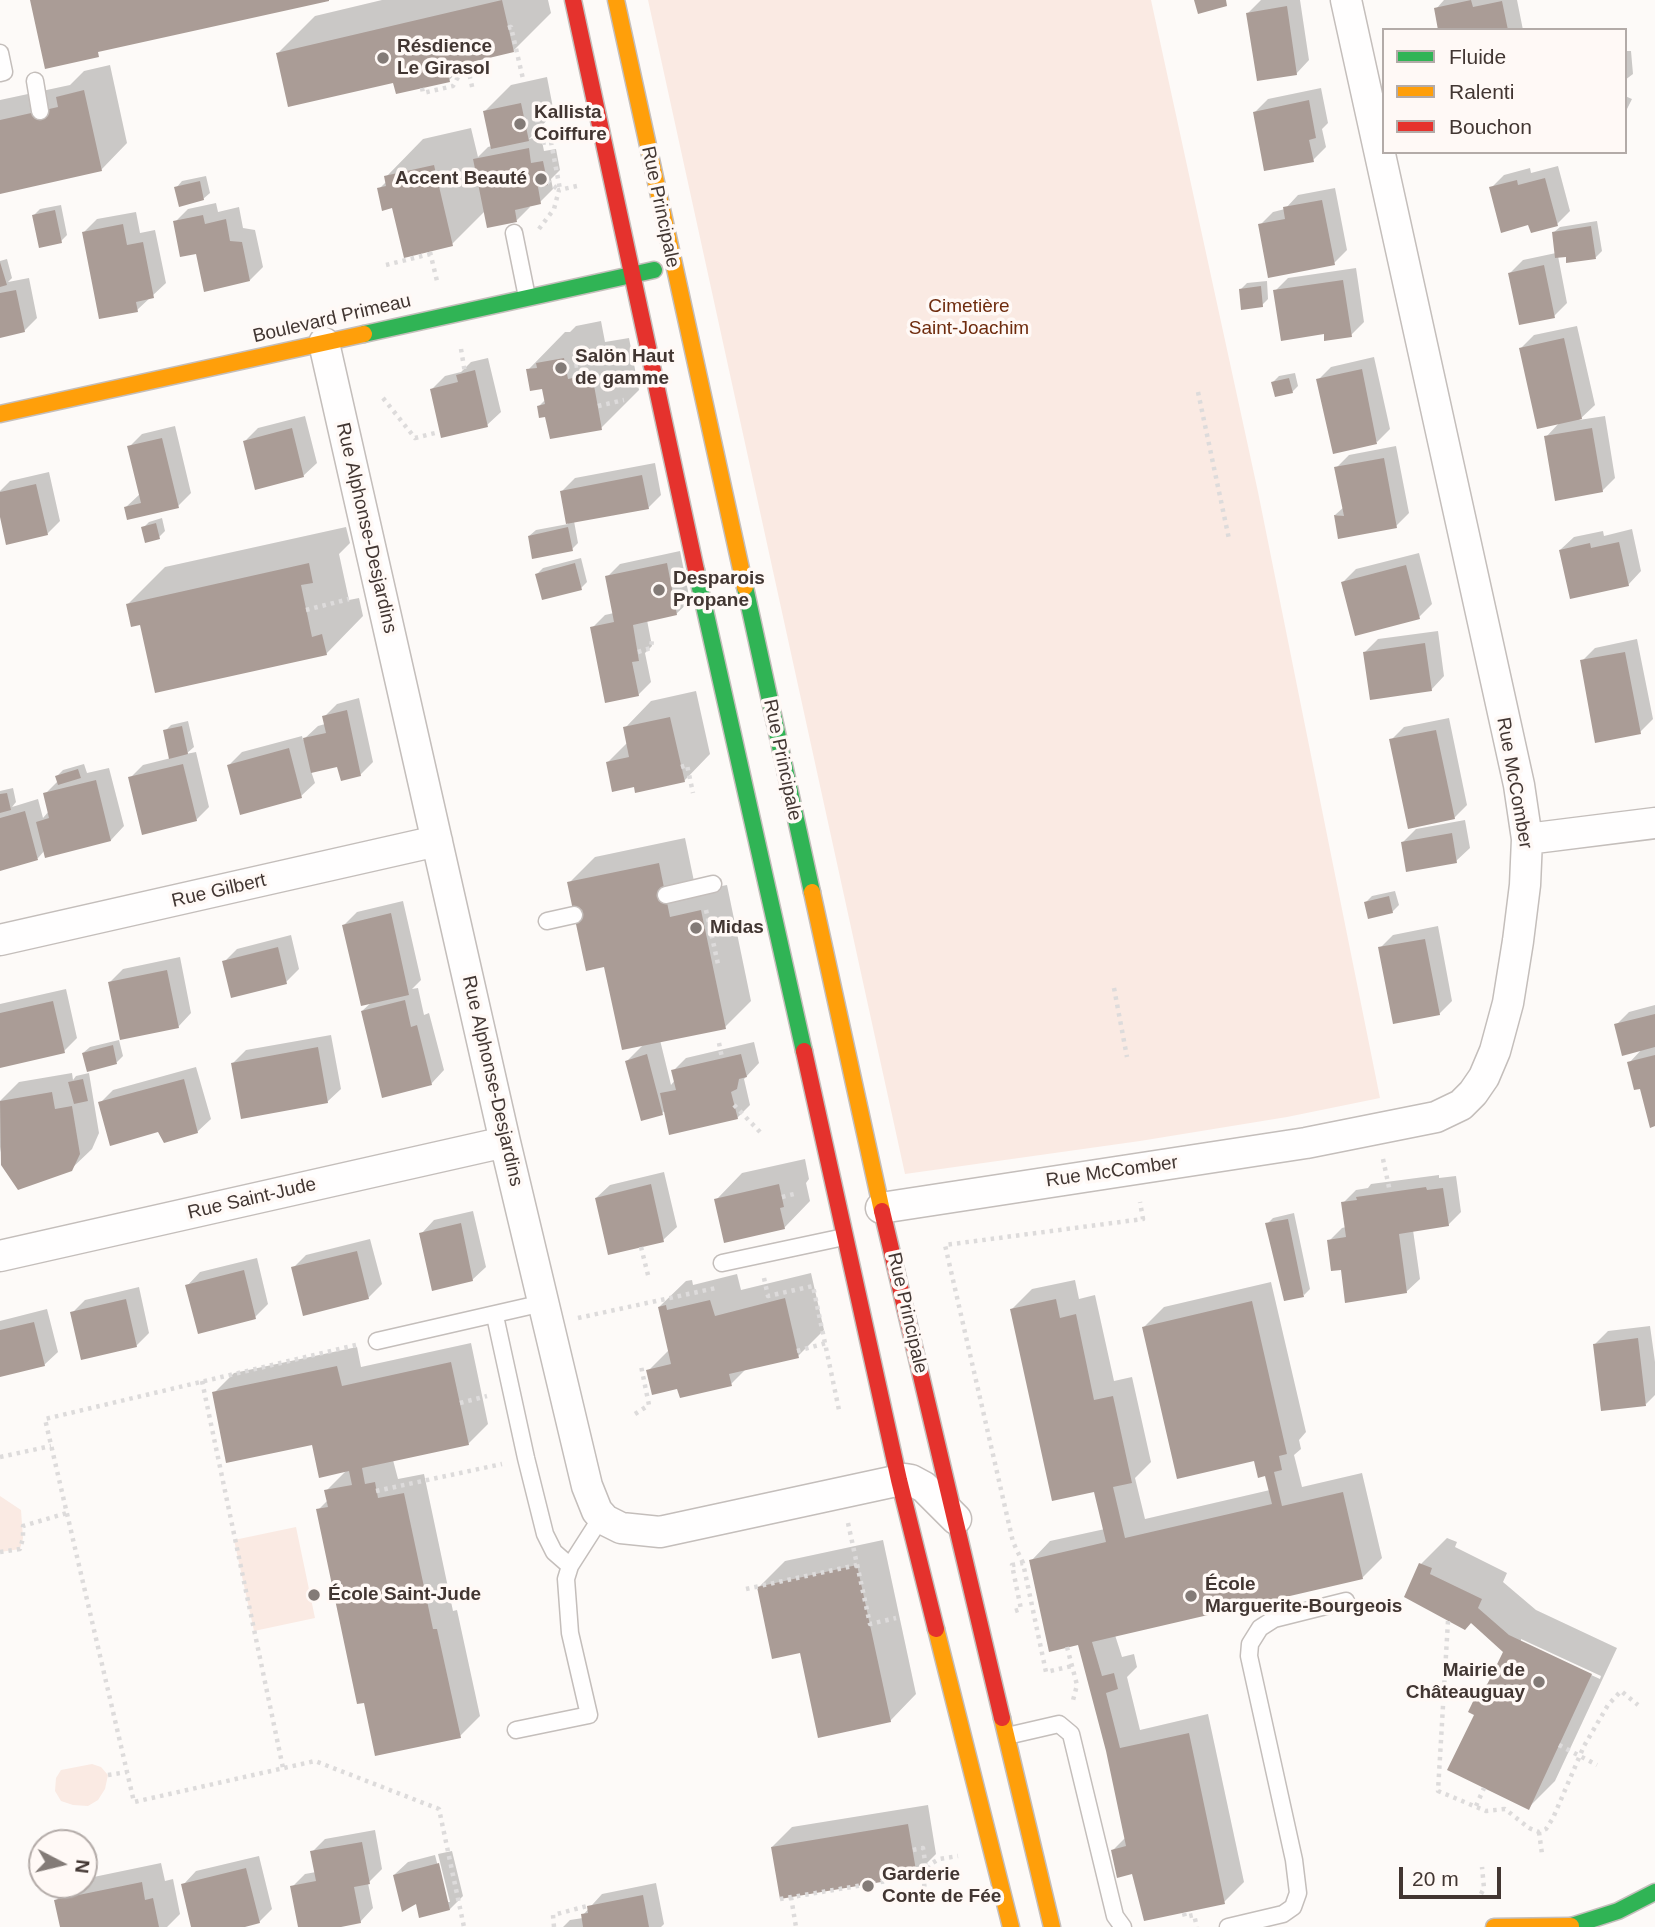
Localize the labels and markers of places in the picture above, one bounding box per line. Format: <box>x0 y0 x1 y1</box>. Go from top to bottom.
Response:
place label: Résdience Le Girasol <box>397 36 492 80</box>
marker: Résdience Le Girasol <box>375 50 391 66</box>
place label: Kallista Coiffure <box>534 102 607 146</box>
marker: Kallista Coiffure <box>512 116 528 132</box>
place label: Accent Beauté <box>395 168 527 190</box>
marker: Accent Beauté <box>533 171 549 187</box>
place label: Salön Haut de gamme <box>575 346 674 390</box>
marker: Salön Haut de gamme <box>553 360 569 376</box>
place label: Desparois Propane <box>673 568 765 612</box>
marker: Desparois Propane <box>651 582 667 598</box>
place label: Midas <box>710 917 764 939</box>
marker: Midas <box>688 920 704 936</box>
place label: École Marguerite-Bourgeois <box>1205 1574 1402 1618</box>
place label: École Saint-Jude <box>328 1584 481 1606</box>
marker: École Saint-Jude <box>306 1587 322 1603</box>
marker: École Marguerite-Bourgeois <box>1183 1588 1199 1604</box>
place label: Mairie de Châteauguay <box>1406 1660 1525 1704</box>
marker: Mairie de Châteauguay <box>1531 1674 1547 1690</box>
place label: Garderie Conte de Fée <box>882 1864 1001 1908</box>
marker: Garderie Conte de Fée <box>860 1878 876 1894</box>

